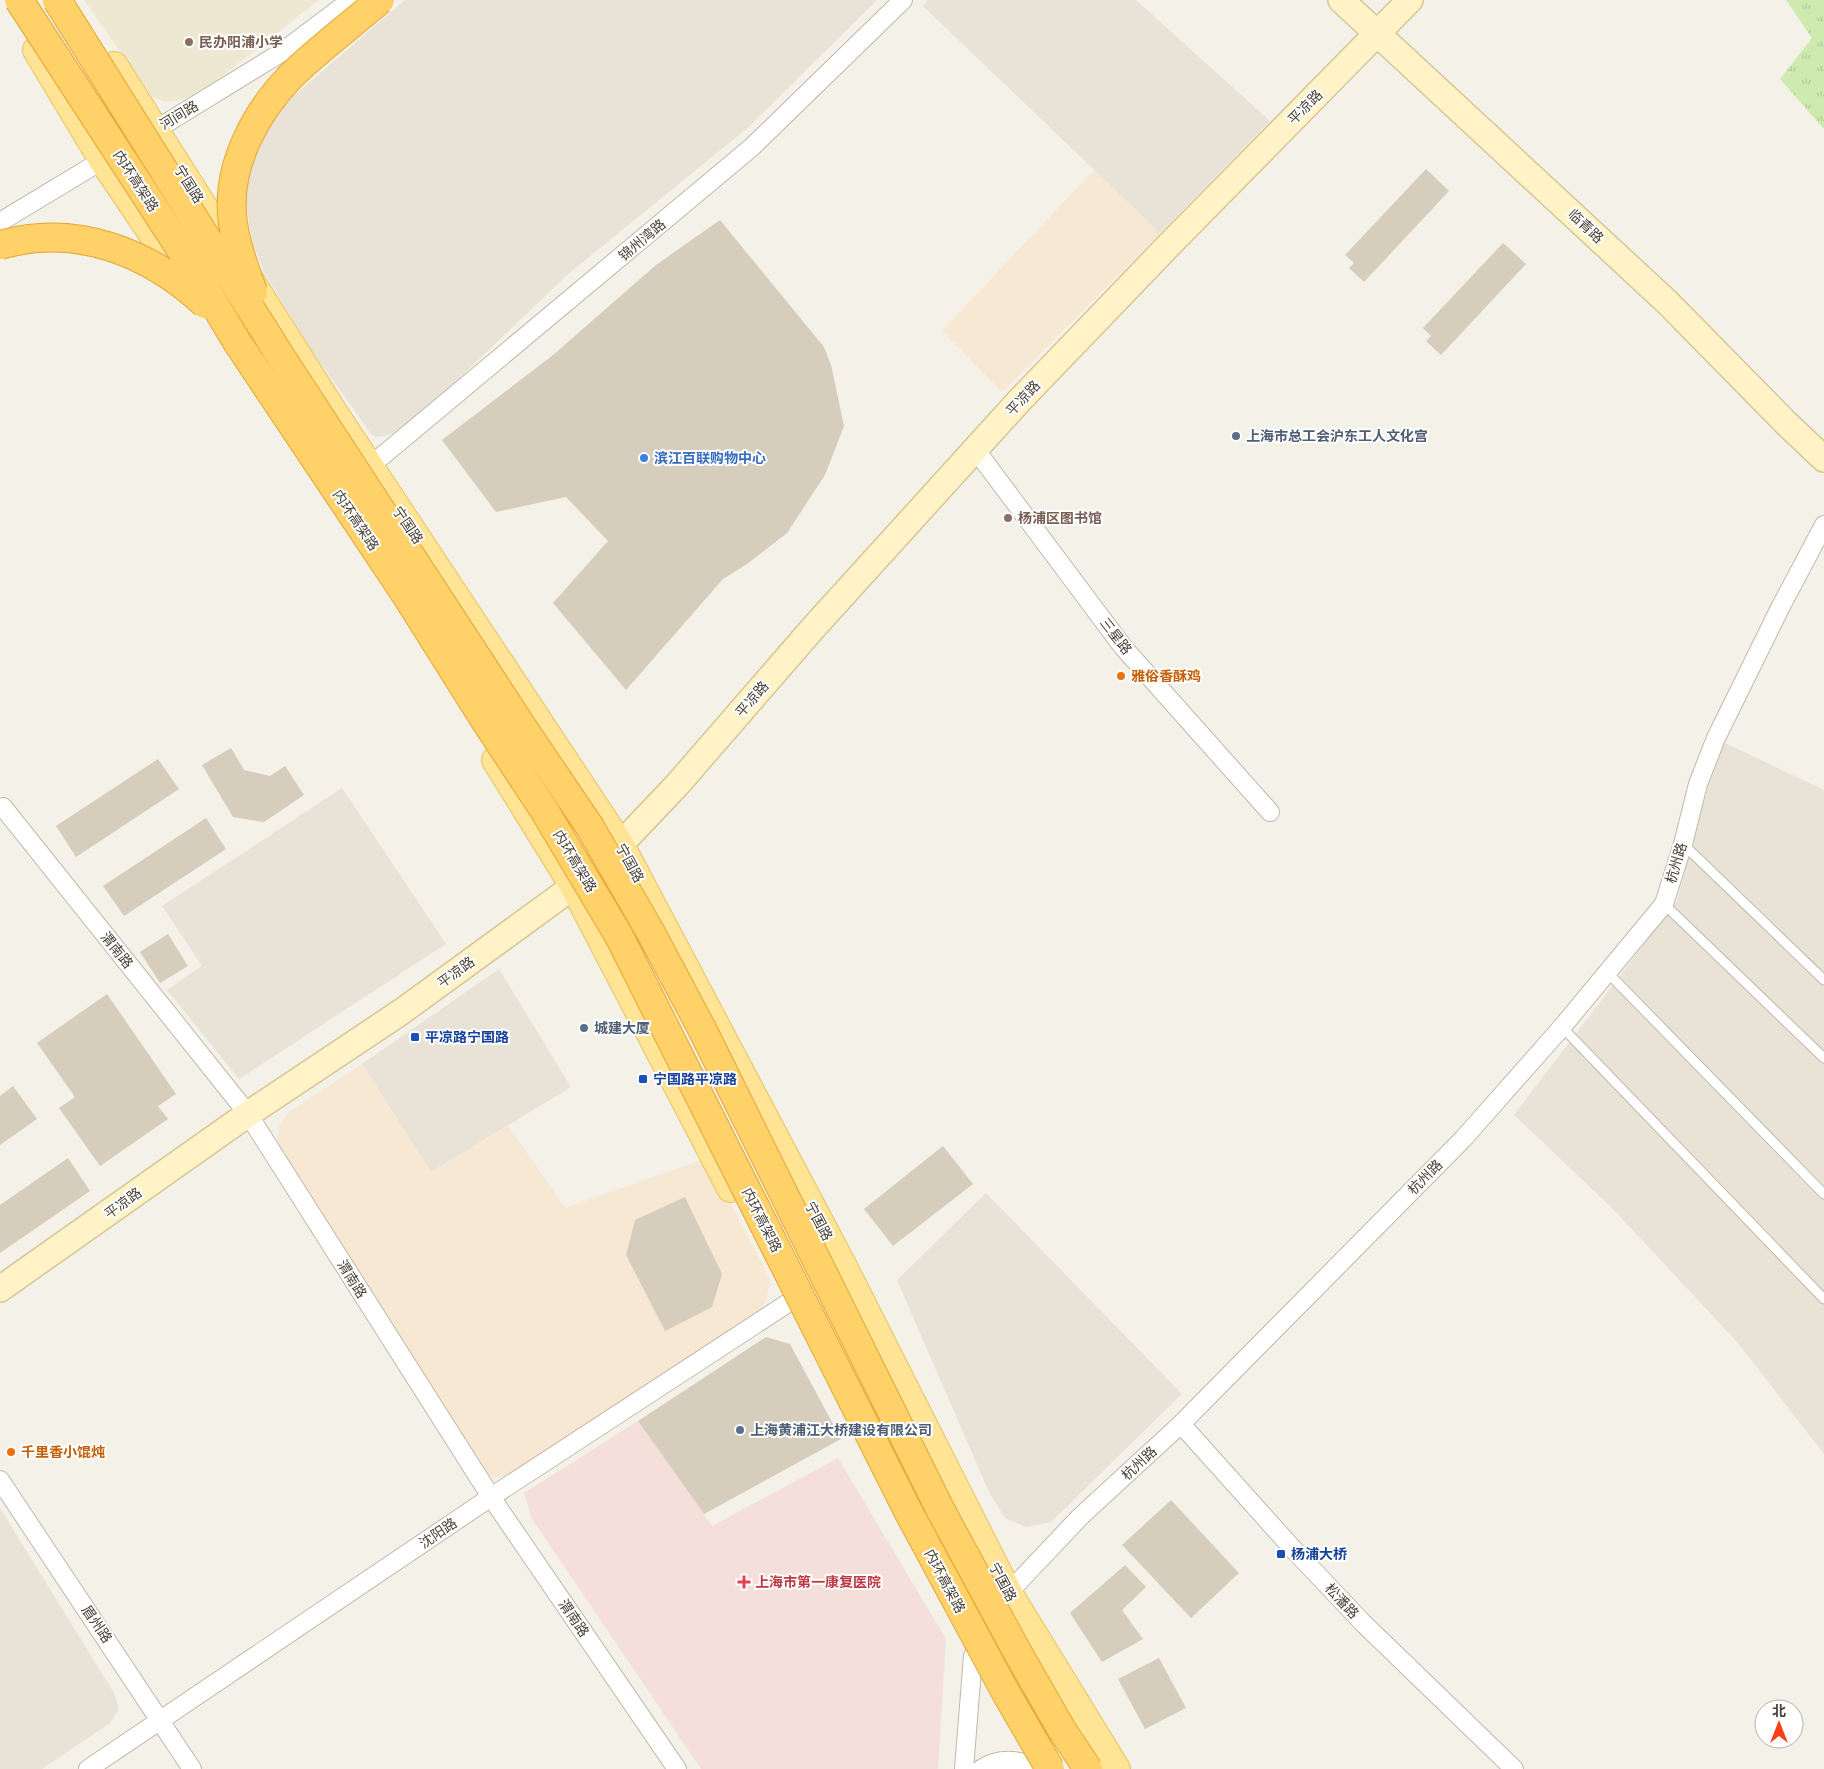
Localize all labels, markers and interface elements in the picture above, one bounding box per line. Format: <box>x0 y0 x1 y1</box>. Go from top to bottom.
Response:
place label: 民办阳浦小学 <box>199 33 283 53</box>
marker: 民办阳浦小学 <box>183 36 195 48</box>
street label: 平凉路 <box>1284 86 1328 130</box>
street label: 河间路 <box>156 96 203 135</box>
street label: 内环高架路 <box>108 147 163 216</box>
street label: 宁国路 <box>169 161 208 208</box>
street label: 临青路 <box>1563 205 1607 248</box>
street label: 锦州湾路 <box>615 215 671 266</box>
street label: 平凉路 <box>1002 377 1045 421</box>
place label: 上海市总工会沪东工人文化宫 <box>1246 427 1428 447</box>
marker: 上海市总工会沪东工人文化宫 <box>1230 430 1242 442</box>
place label: 滨江百联购物中心 <box>654 449 766 469</box>
marker: 滨江百联购物中心 <box>638 452 650 464</box>
street label: 内环高架路 <box>327 486 383 555</box>
street label: 宁国路 <box>387 503 427 549</box>
place label: 杨浦区图书馆 <box>1018 509 1102 529</box>
marker: 杨浦区图书馆 <box>1002 512 1014 524</box>
street label: 三星路 <box>1094 614 1136 659</box>
place label: 雅俗香酥鸡 <box>1131 667 1201 687</box>
marker: 雅俗香酥鸡 <box>1115 670 1127 682</box>
street label: 平凉路 <box>731 677 774 722</box>
street label: 内环高架路 <box>548 826 601 897</box>
street label: 宁国路 <box>610 840 648 887</box>
street label: 杭州路 <box>1661 840 1693 886</box>
street label: 渭南路 <box>95 928 137 973</box>
street label: 平凉路 <box>434 952 479 993</box>
place label: 城建大厦 <box>594 1019 650 1039</box>
marker: 城建大厦 <box>578 1022 590 1034</box>
place label: 平凉路宁国路 <box>425 1028 509 1048</box>
marker: 平凉路宁国路 <box>409 1031 421 1043</box>
place label: 宁国路平凉路 <box>653 1070 737 1090</box>
marker: 宁国路平凉路 <box>637 1073 649 1085</box>
street label: 杭州路 <box>1404 1156 1448 1200</box>
street label: 平凉路 <box>101 1183 146 1224</box>
street label: 内环高架路 <box>736 1185 786 1256</box>
street label: 宁国路 <box>799 1198 837 1245</box>
street label: 渭南路 <box>332 1256 371 1303</box>
place label: 上海黄浦江大桥建设有限公司 <box>750 1421 932 1441</box>
marker: 上海黄浦江大桥建设有限公司 <box>734 1424 746 1436</box>
street label: 杭州路 <box>1118 1442 1162 1485</box>
place label: 千里香小馄炖 <box>21 1443 105 1463</box>
marker: 千里香小馄炖 <box>5 1446 17 1458</box>
street label: 沈阳路 <box>416 1514 462 1554</box>
place label: 杨浦大桥 <box>1291 1545 1347 1565</box>
street label: 内环高架路 <box>919 1546 969 1617</box>
marker: 杨浦大桥 <box>1275 1548 1287 1560</box>
street label: 宁国路 <box>983 1559 1021 1606</box>
place label: 上海市第一康复医院 <box>755 1573 881 1593</box>
marker: 上海市第一康复医院 <box>737 1575 751 1589</box>
street label: 松潘路 <box>1320 1580 1363 1624</box>
street label: 渭南路 <box>553 1596 593 1642</box>
street label: 眉州路 <box>76 1602 116 1648</box>
north arrow <box>1754 1699 1804 1749</box>
text: 北 <box>1772 1702 1786 1722</box>

